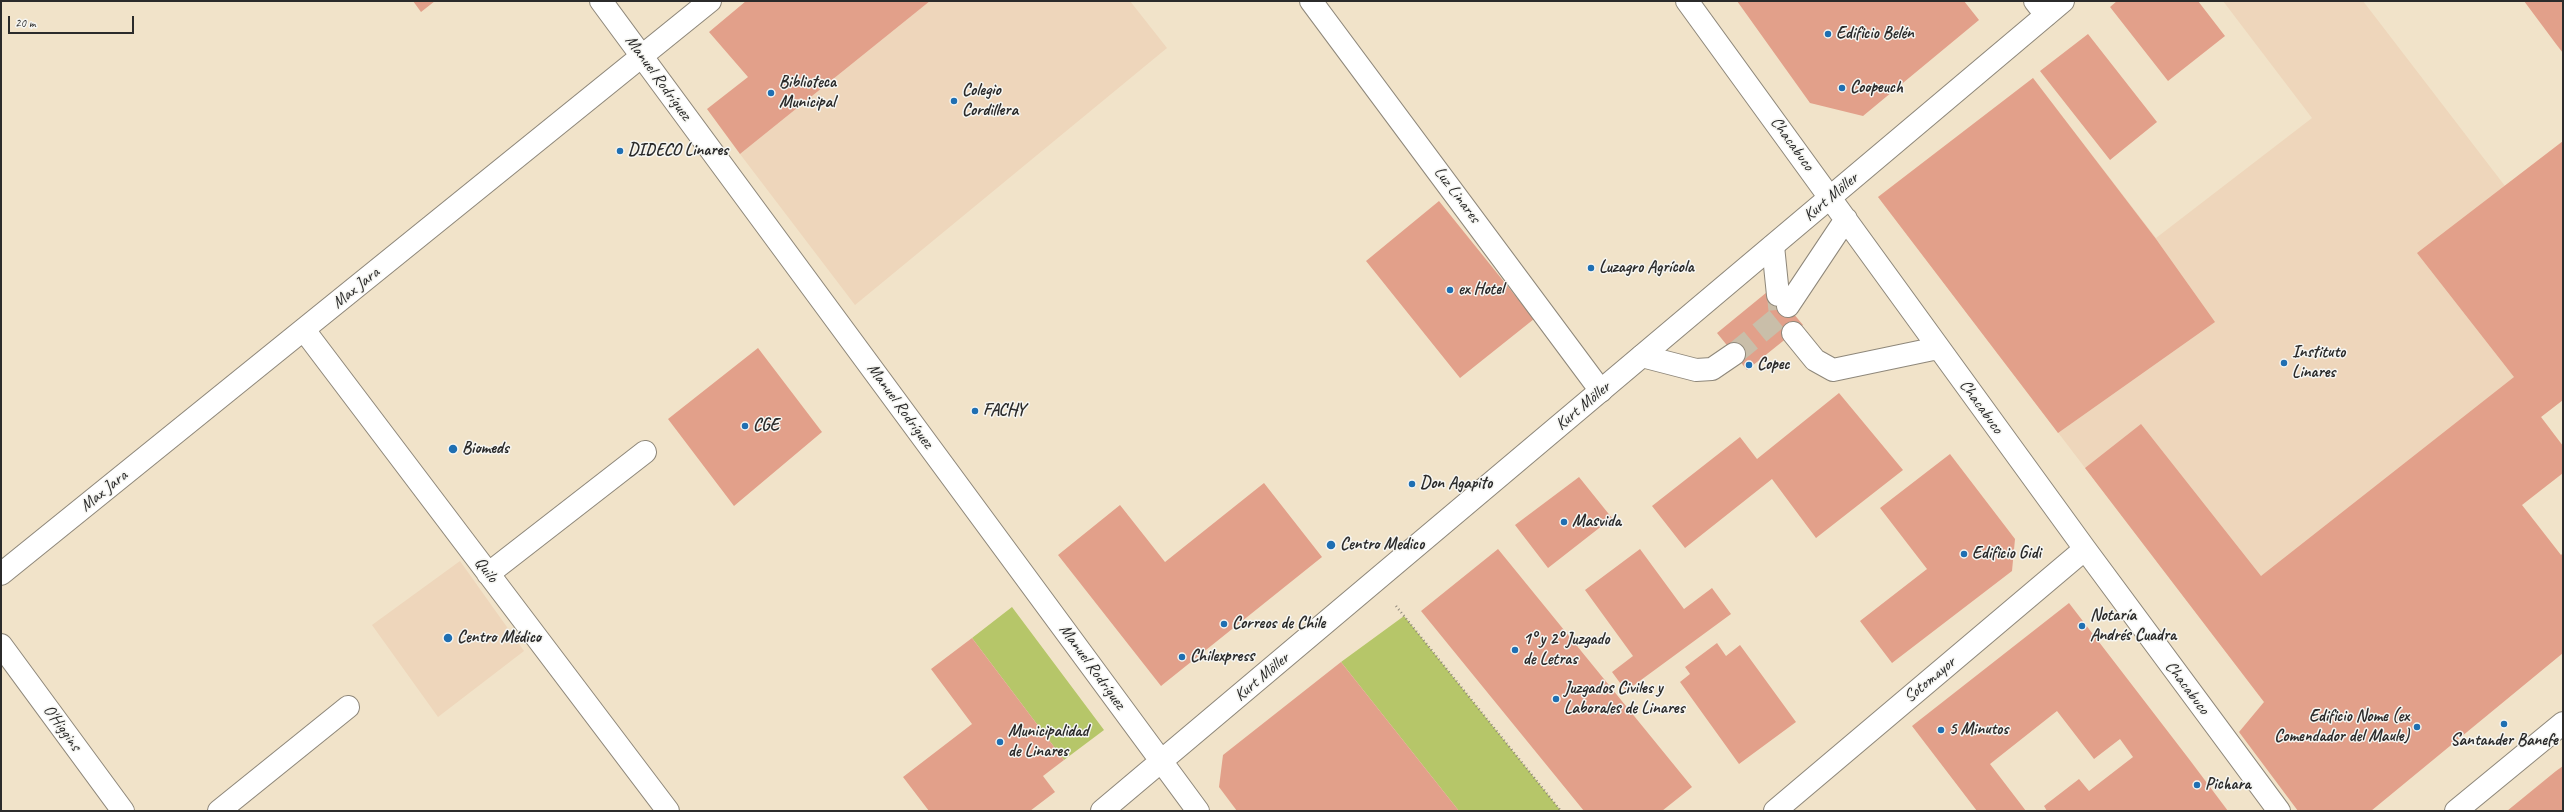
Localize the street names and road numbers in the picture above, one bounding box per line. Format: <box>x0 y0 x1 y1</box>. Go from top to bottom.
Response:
street label: Manuel Rodríguez <box>620 31 696 125</box>
street label: Chacabuco <box>1766 113 1818 175</box>
street label: Luz Linares <box>1429 163 1485 227</box>
street label: Kurt Möller <box>1799 168 1863 226</box>
street label: Max Jara <box>328 263 384 313</box>
street label: Manuel Rodríguez <box>862 359 938 453</box>
street label: Chacabuco <box>1955 376 2007 438</box>
street label: Kurt Möller <box>1551 377 1615 435</box>
street label: Max Jara <box>76 466 132 516</box>
street label: Quilo <box>470 553 502 587</box>
street label: Manuel Rodríguez <box>1054 620 1130 714</box>
street label: Kurt Möller <box>1230 648 1294 706</box>
street label: Sotomayor <box>1900 653 1960 707</box>
street label: Chacabuco <box>2160 657 2214 719</box>
street label: O'Higgins <box>38 701 86 755</box>

